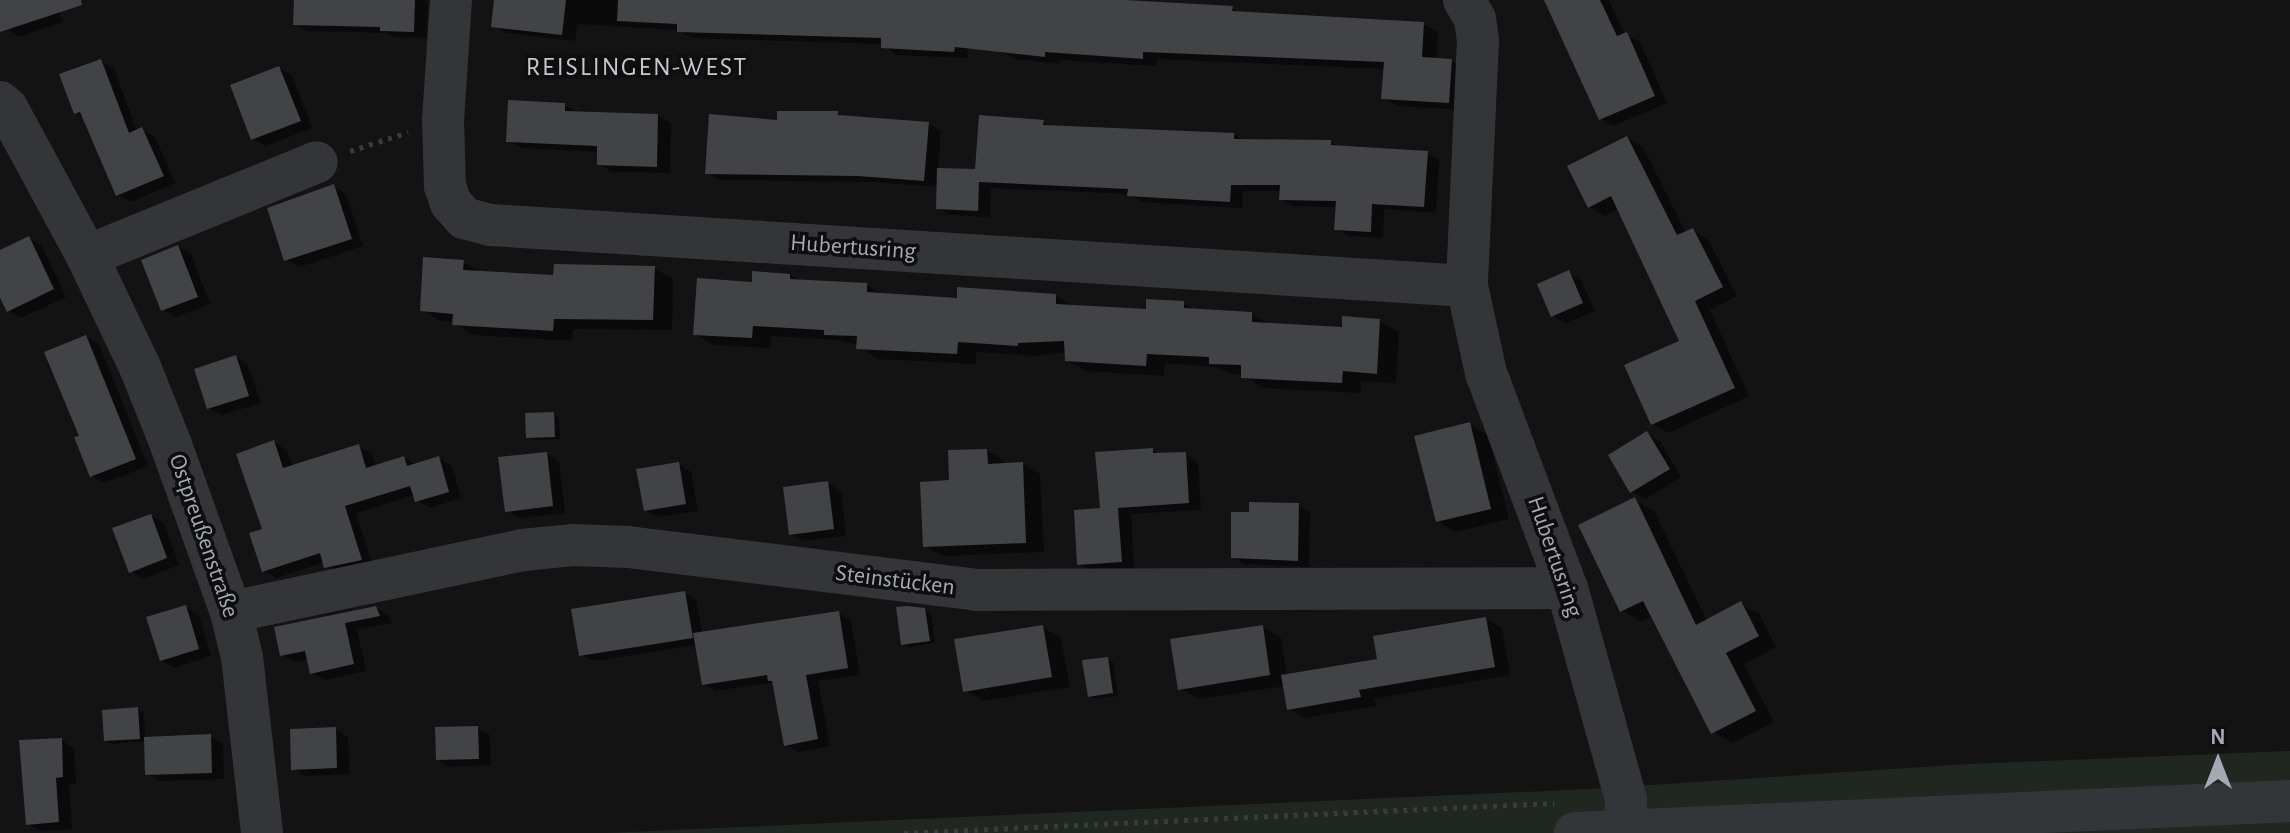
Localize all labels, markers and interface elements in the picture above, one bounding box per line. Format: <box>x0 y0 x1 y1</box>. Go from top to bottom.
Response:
district label: REISLINGEN-WEST <box>526 52 748 84</box>
street label: Hubertusring <box>789 229 917 267</box>
street label: Ostpreußenstraße <box>162 450 244 622</box>
street label: Hubertusring <box>1520 493 1588 621</box>
street label: Steinstücken <box>834 559 956 603</box>
north arrow <box>2178 721 2258 801</box>
text: N <box>2210 726 2226 748</box>

